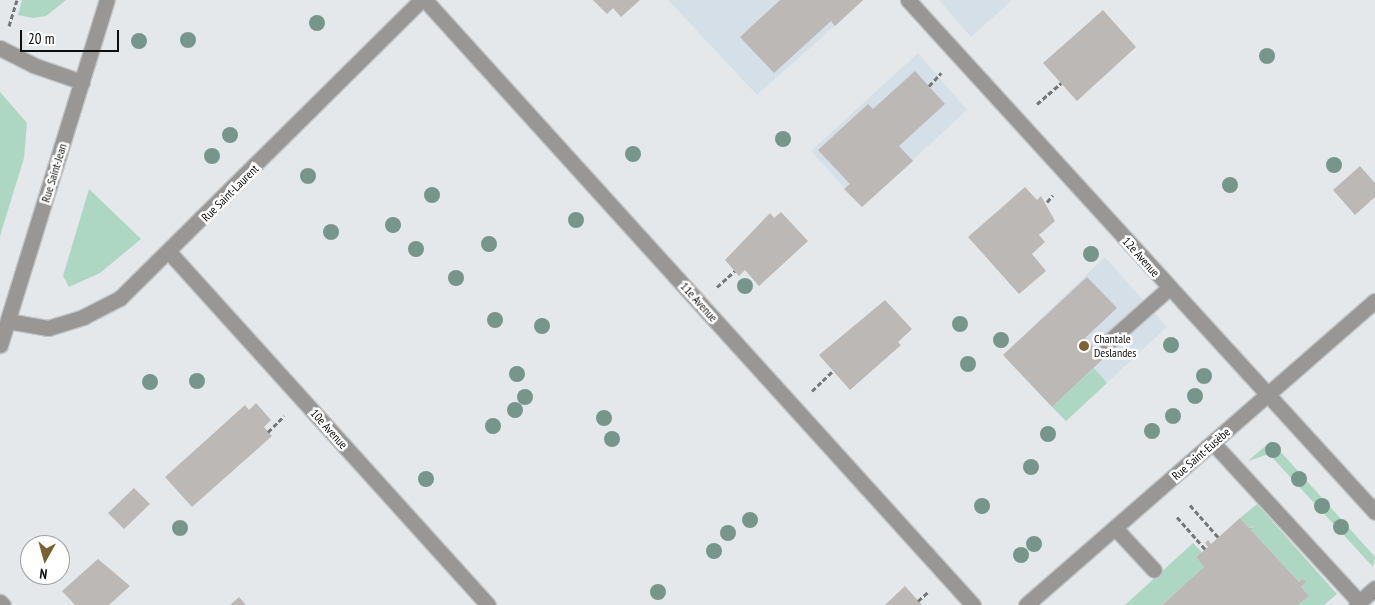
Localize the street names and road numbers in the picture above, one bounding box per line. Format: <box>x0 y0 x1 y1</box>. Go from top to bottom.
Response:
street label: Rue Saint-Jean <box>38 142 70 204</box>
street label: Rue Saint-Laurent <box>199 162 261 224</box>
street label: 12e Avenue <box>1119 234 1163 280</box>
street label: 11e Avenue <box>677 279 721 325</box>
street label: 10e Avenue <box>307 406 351 452</box>
street label: Rue Saint-Eusèbe <box>1169 425 1233 483</box>

